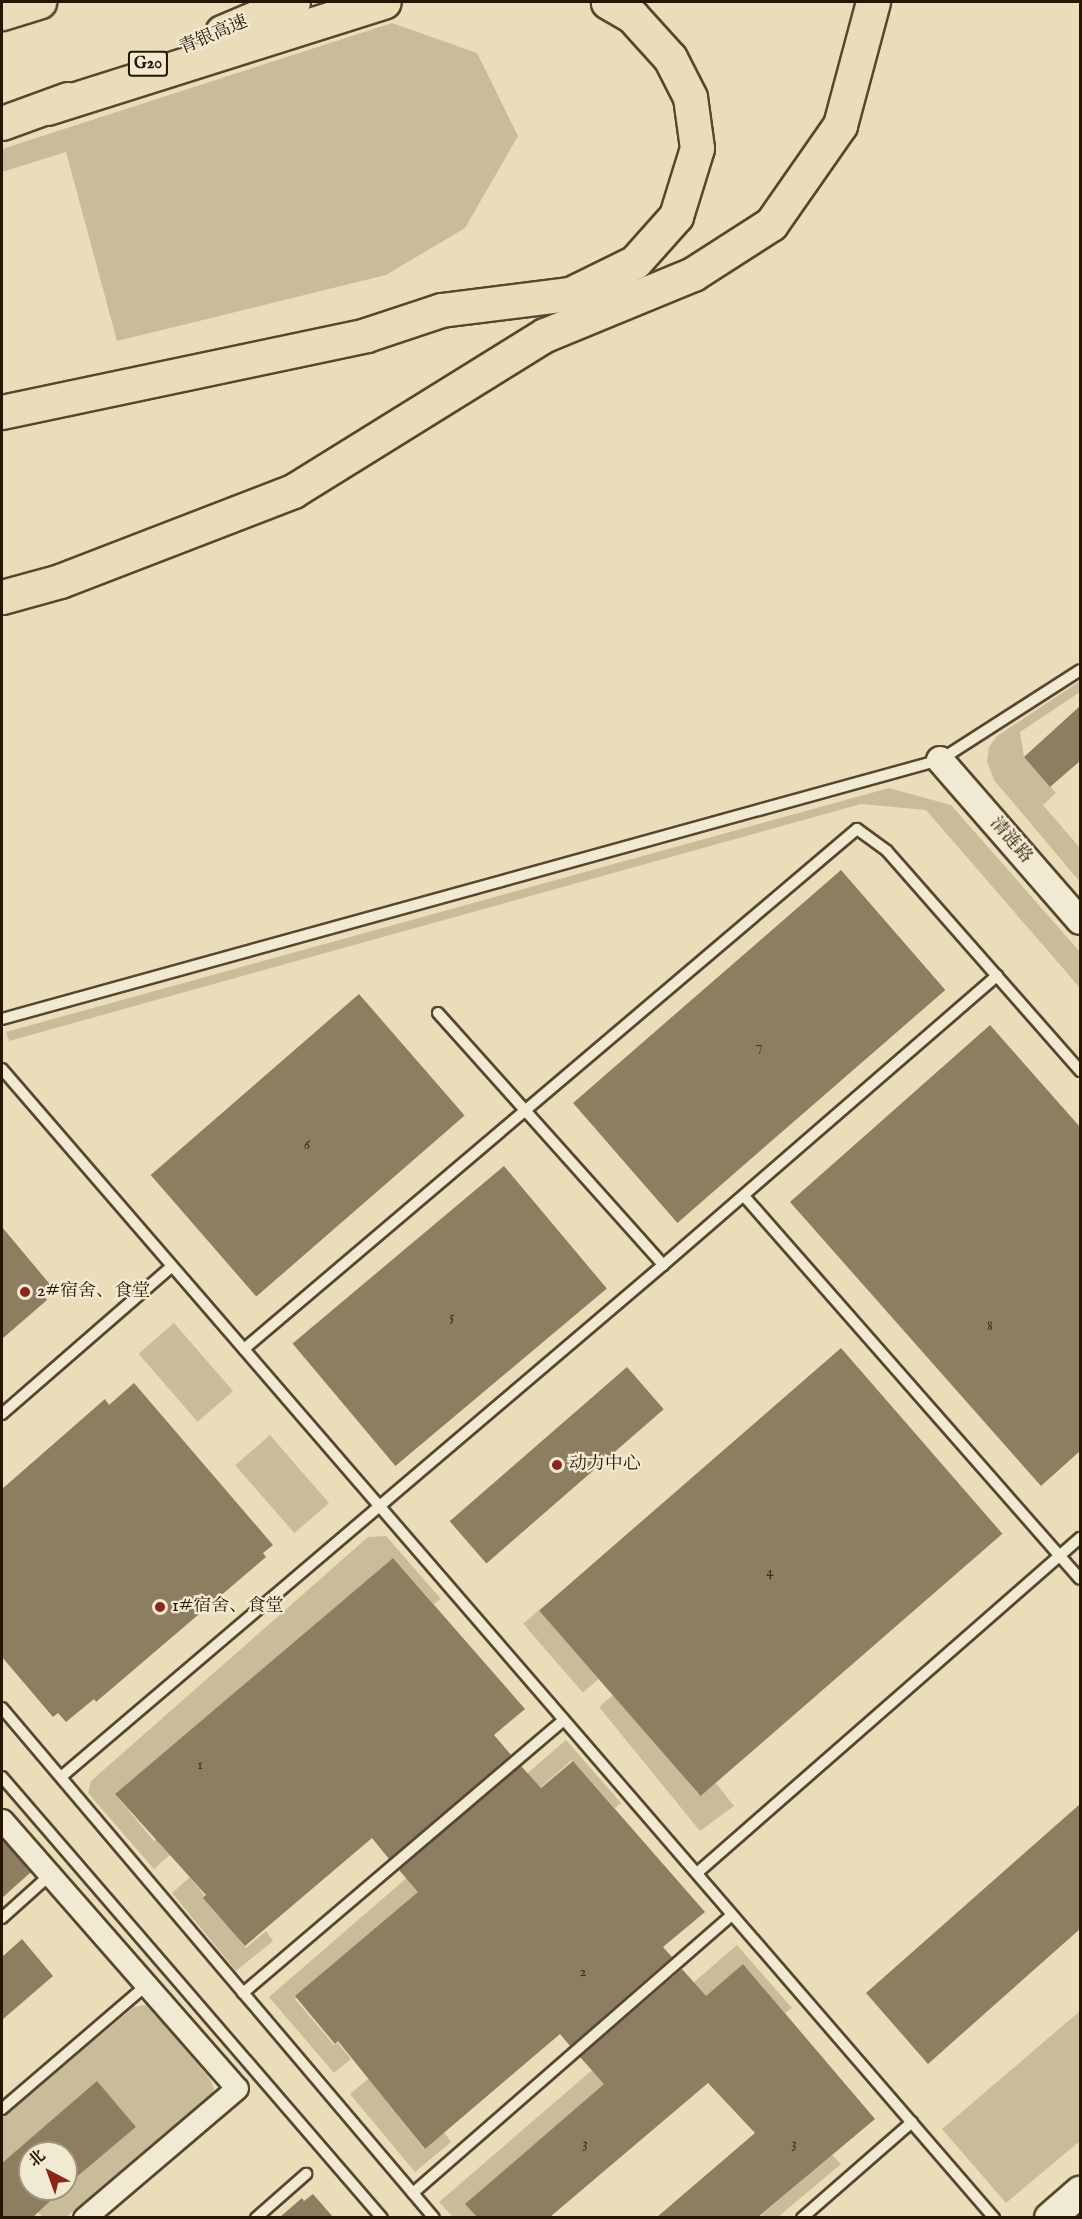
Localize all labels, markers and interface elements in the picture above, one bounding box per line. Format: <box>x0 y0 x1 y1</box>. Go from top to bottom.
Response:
street label: 青银高速 <box>177 12 251 60</box>
road number: G20 <box>127 51 169 77</box>
street label: 清涟路 <box>984 814 1036 868</box>
house number: 7 <box>755 1037 763 1055</box>
house number: 6 <box>304 1136 310 1154</box>
place label: 2#宿舍、食堂 <box>37 1281 150 1303</box>
marker: 2#宿舍、食堂 <box>18 1285 32 1299</box>
house number: 5 <box>449 1308 455 1326</box>
house number: 8 <box>987 1317 993 1335</box>
place label: 动力中心 <box>569 1454 641 1476</box>
marker: 动力中心 <box>550 1458 564 1472</box>
house number: 4 <box>766 1563 774 1581</box>
place label: 1#宿舍、食堂 <box>172 1596 283 1618</box>
marker: 1#宿舍、食堂 <box>153 1600 167 1614</box>
house number: 1 <box>197 1756 203 1774</box>
house number: 2 <box>579 1963 587 1981</box>
house number: 3 <box>582 2135 588 2153</box>
house number: 3 <box>791 2135 797 2153</box>
north arrow <box>18 2141 78 2201</box>
text: 北 <box>25 2146 50 2172</box>

